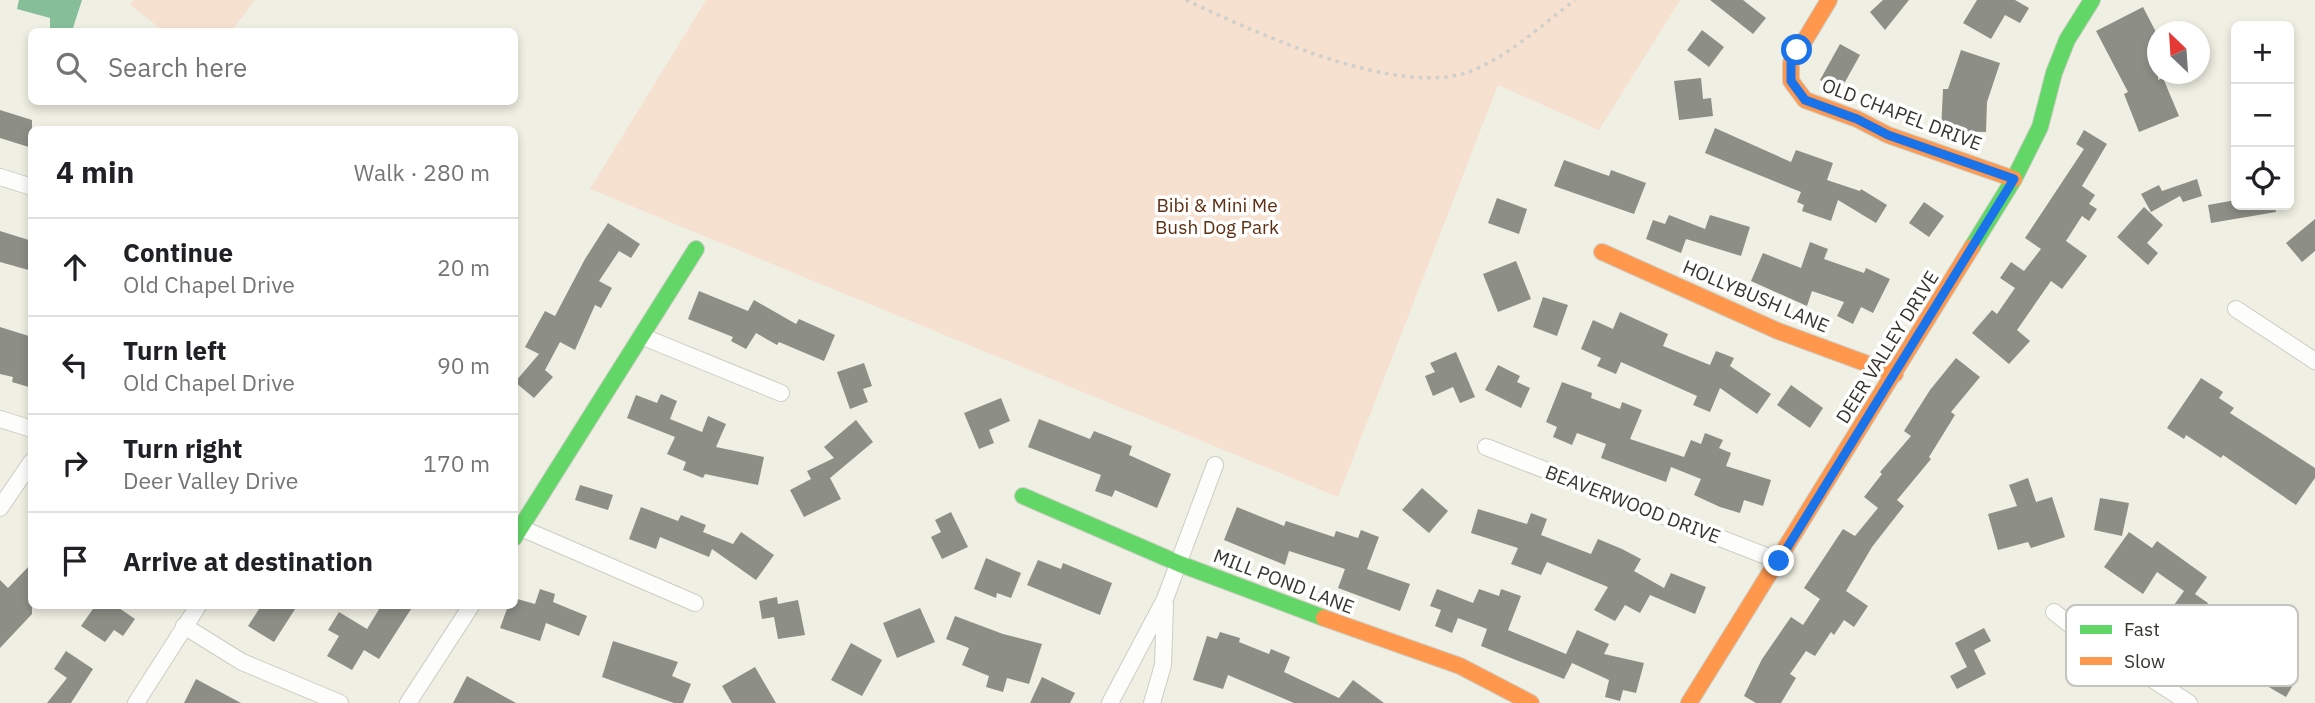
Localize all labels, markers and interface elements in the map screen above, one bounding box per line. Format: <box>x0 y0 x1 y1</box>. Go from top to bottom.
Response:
north arrow <box>2147 21 2210 84</box>
map controls <box>2231 21 2294 210</box>
button: + <box>2231 21 2294 84</box>
search box <box>28 28 518 105</box>
route start <box>1781 34 1812 65</box>
icon: search <box>52 48 90 86</box>
text: Search here <box>108 50 247 84</box>
street label: OLD CHAPEL DRIVE <box>1819 72 1985 156</box>
button: − <box>2231 84 2294 147</box>
button: locate <box>2231 147 2294 210</box>
text: 4 min <box>56 152 134 191</box>
text: Walk · 280 m <box>354 157 490 187</box>
park label: Bibi & Mini Me Bush Dog Park <box>1155 193 1279 239</box>
text: Continue <box>123 235 233 269</box>
icon: ahead <box>56 248 94 286</box>
text: 20 m <box>437 252 490 282</box>
street label: HOLLYBUSH LANE <box>1679 254 1833 338</box>
street label: DEER VALLEY DRIVE <box>1830 266 1944 428</box>
text: Old Chapel Drive <box>123 269 295 299</box>
text: Turn left <box>123 333 226 367</box>
icon: left <box>56 346 94 384</box>
text: 90 m <box>437 350 490 380</box>
text: Old Chapel Drive <box>123 367 295 397</box>
text: Turn right <box>123 431 242 465</box>
icon: right <box>56 444 94 482</box>
text: 170 m <box>423 448 490 478</box>
street label: BEAVERWOOD DRIVE <box>1542 460 1724 548</box>
text: Deer Valley Drive <box>123 465 298 495</box>
icon: arrive <box>56 542 94 580</box>
street label: MILL POND LANE <box>1210 543 1358 619</box>
text: Arrive at destination <box>123 544 373 578</box>
route end <box>1763 545 1794 576</box>
legend <box>2066 605 2298 686</box>
text: Fast <box>2124 617 2160 641</box>
text: Slow <box>2124 649 2165 673</box>

